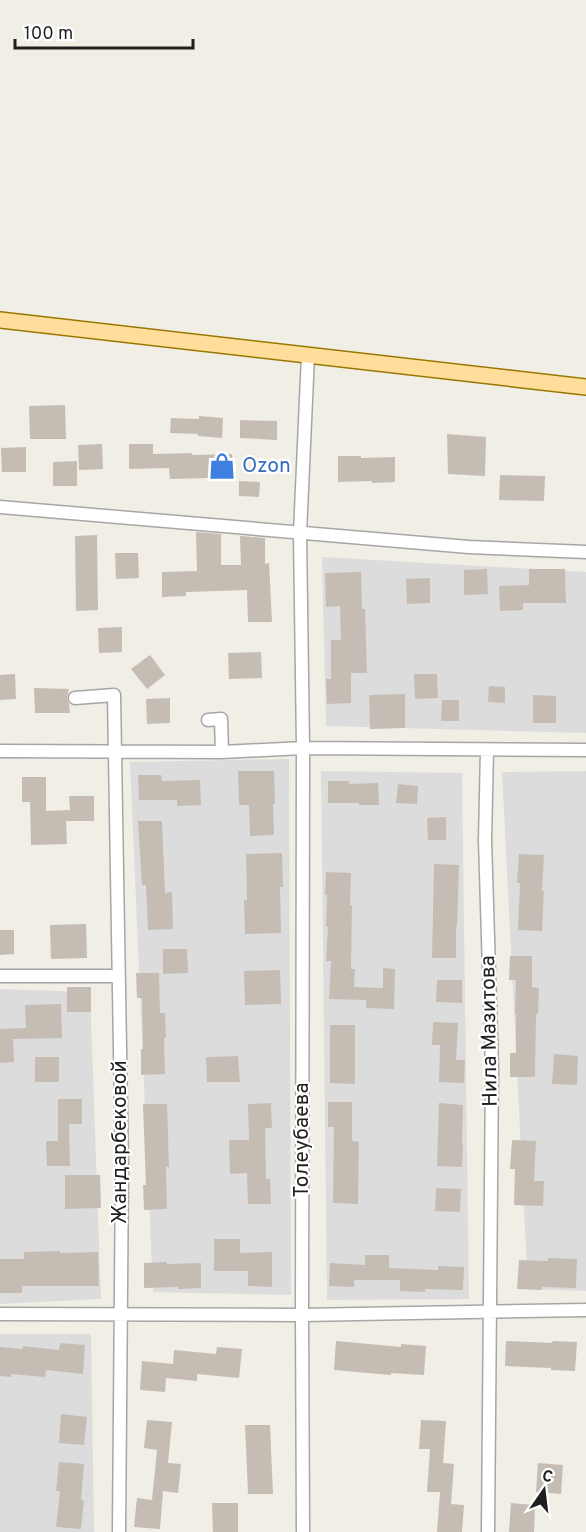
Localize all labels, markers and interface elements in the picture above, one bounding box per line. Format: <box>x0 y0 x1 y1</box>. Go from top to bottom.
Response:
scale bar <box>15 12 194 50</box>
text: 100 m <box>24 23 73 46</box>
shop icon: Ozon <box>207 451 237 481</box>
place label: Ozon <box>242 453 291 480</box>
street label: Нила Мазитова <box>475 955 505 1107</box>
street label: Жандарбековой <box>107 1060 134 1224</box>
street label: Толеубаева <box>289 1083 316 1197</box>
north arrow <box>514 1460 574 1520</box>
text: С <box>540 1466 555 1488</box>

